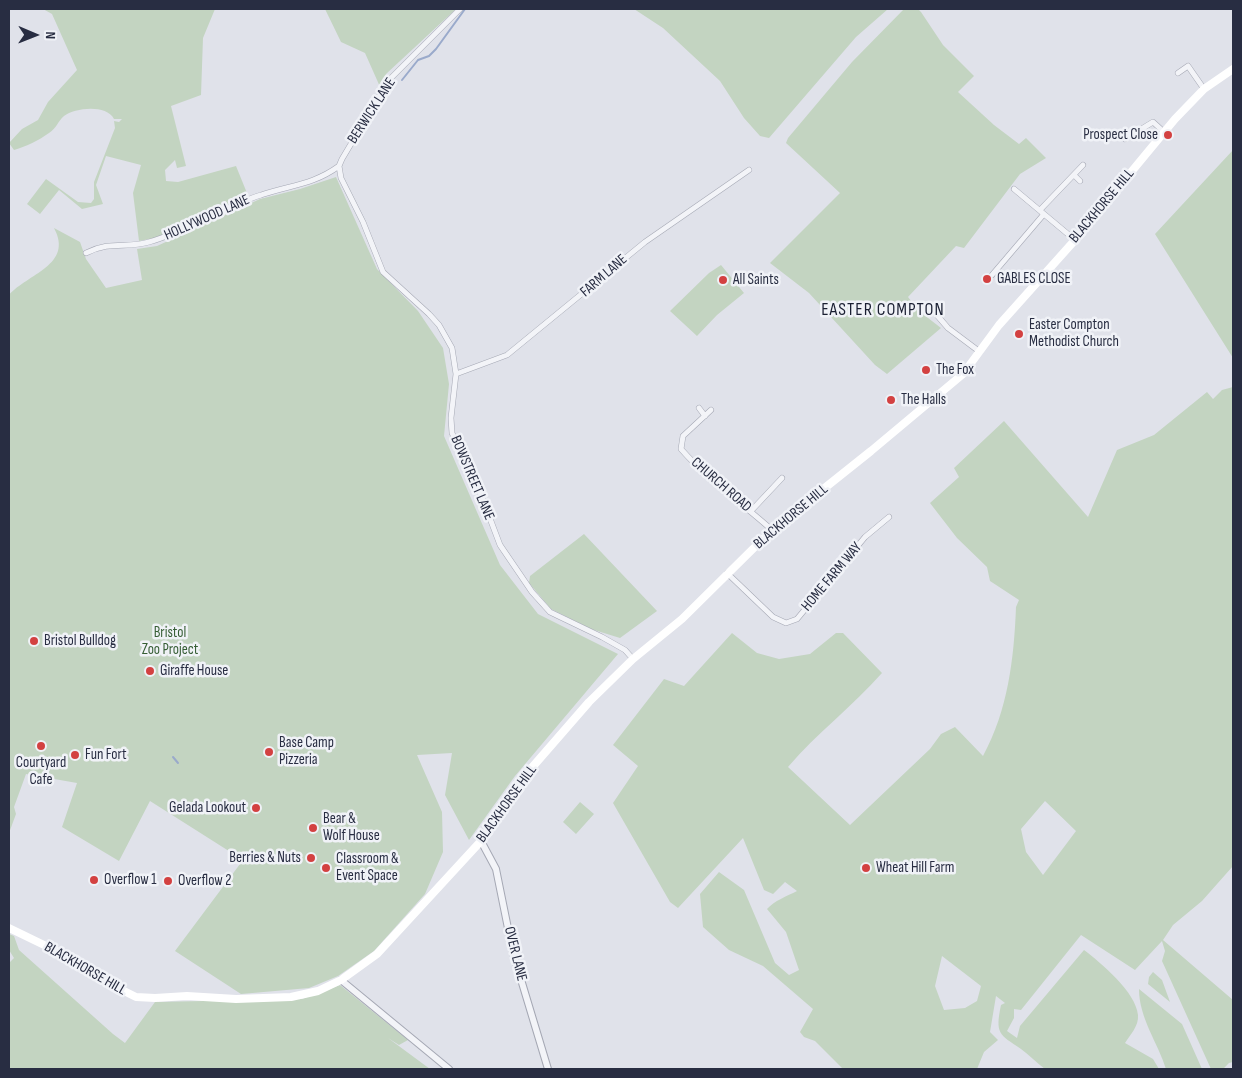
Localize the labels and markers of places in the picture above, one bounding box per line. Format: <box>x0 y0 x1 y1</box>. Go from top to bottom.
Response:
place label: Prospect Close <box>1083 126 1158 144</box>
marker: Prospect Close <box>1162 129 1174 141</box>
place label: GABLES CLOSE <box>997 270 1071 288</box>
place label: All Saints <box>733 271 779 289</box>
marker: GABLES CLOSE <box>981 273 993 285</box>
marker: All Saints <box>717 274 729 286</box>
place label: Easter Compton Methodist Church <box>1029 316 1119 351</box>
marker: Easter Compton Methodist Church <box>1013 328 1025 340</box>
place label: The Fox <box>936 361 974 379</box>
marker: The Fox <box>920 364 932 376</box>
place label: The Halls <box>901 391 946 409</box>
marker: The Halls <box>885 394 897 406</box>
place label: Bristol Bulldog <box>44 632 116 650</box>
marker: Bristol Bulldog <box>28 635 40 647</box>
place label: Giraffe House <box>160 662 228 680</box>
marker: Giraffe House <box>144 665 156 677</box>
place label: Base Camp Pizzeria <box>279 734 334 769</box>
marker: Courtyard Cafe <box>35 740 47 752</box>
place label: Fun Fort <box>85 746 127 764</box>
marker: Base Camp Pizzeria <box>263 746 275 758</box>
marker: Fun Fort <box>69 749 81 761</box>
place label: Courtyard Cafe <box>16 754 66 789</box>
place label: Gelada Lookout <box>169 799 246 817</box>
marker: Gelada Lookout <box>250 802 262 814</box>
place label: Bear & Wolf House <box>323 810 380 845</box>
marker: Bear & Wolf House <box>307 822 319 834</box>
place label: Berries & Nuts <box>229 849 301 867</box>
place label: Classroom & Event Space <box>336 850 399 885</box>
marker: Berries & Nuts <box>305 852 317 864</box>
place label: Wheat Hill Farm <box>876 859 954 877</box>
marker: Classroom & Event Space <box>320 862 332 874</box>
marker: Wheat Hill Farm <box>860 862 872 874</box>
place label: Overflow 1 <box>104 871 156 889</box>
place label: Overflow 2 <box>178 872 231 890</box>
marker: Overflow 1 <box>88 874 100 886</box>
marker: Overflow 2 <box>162 875 174 887</box>

